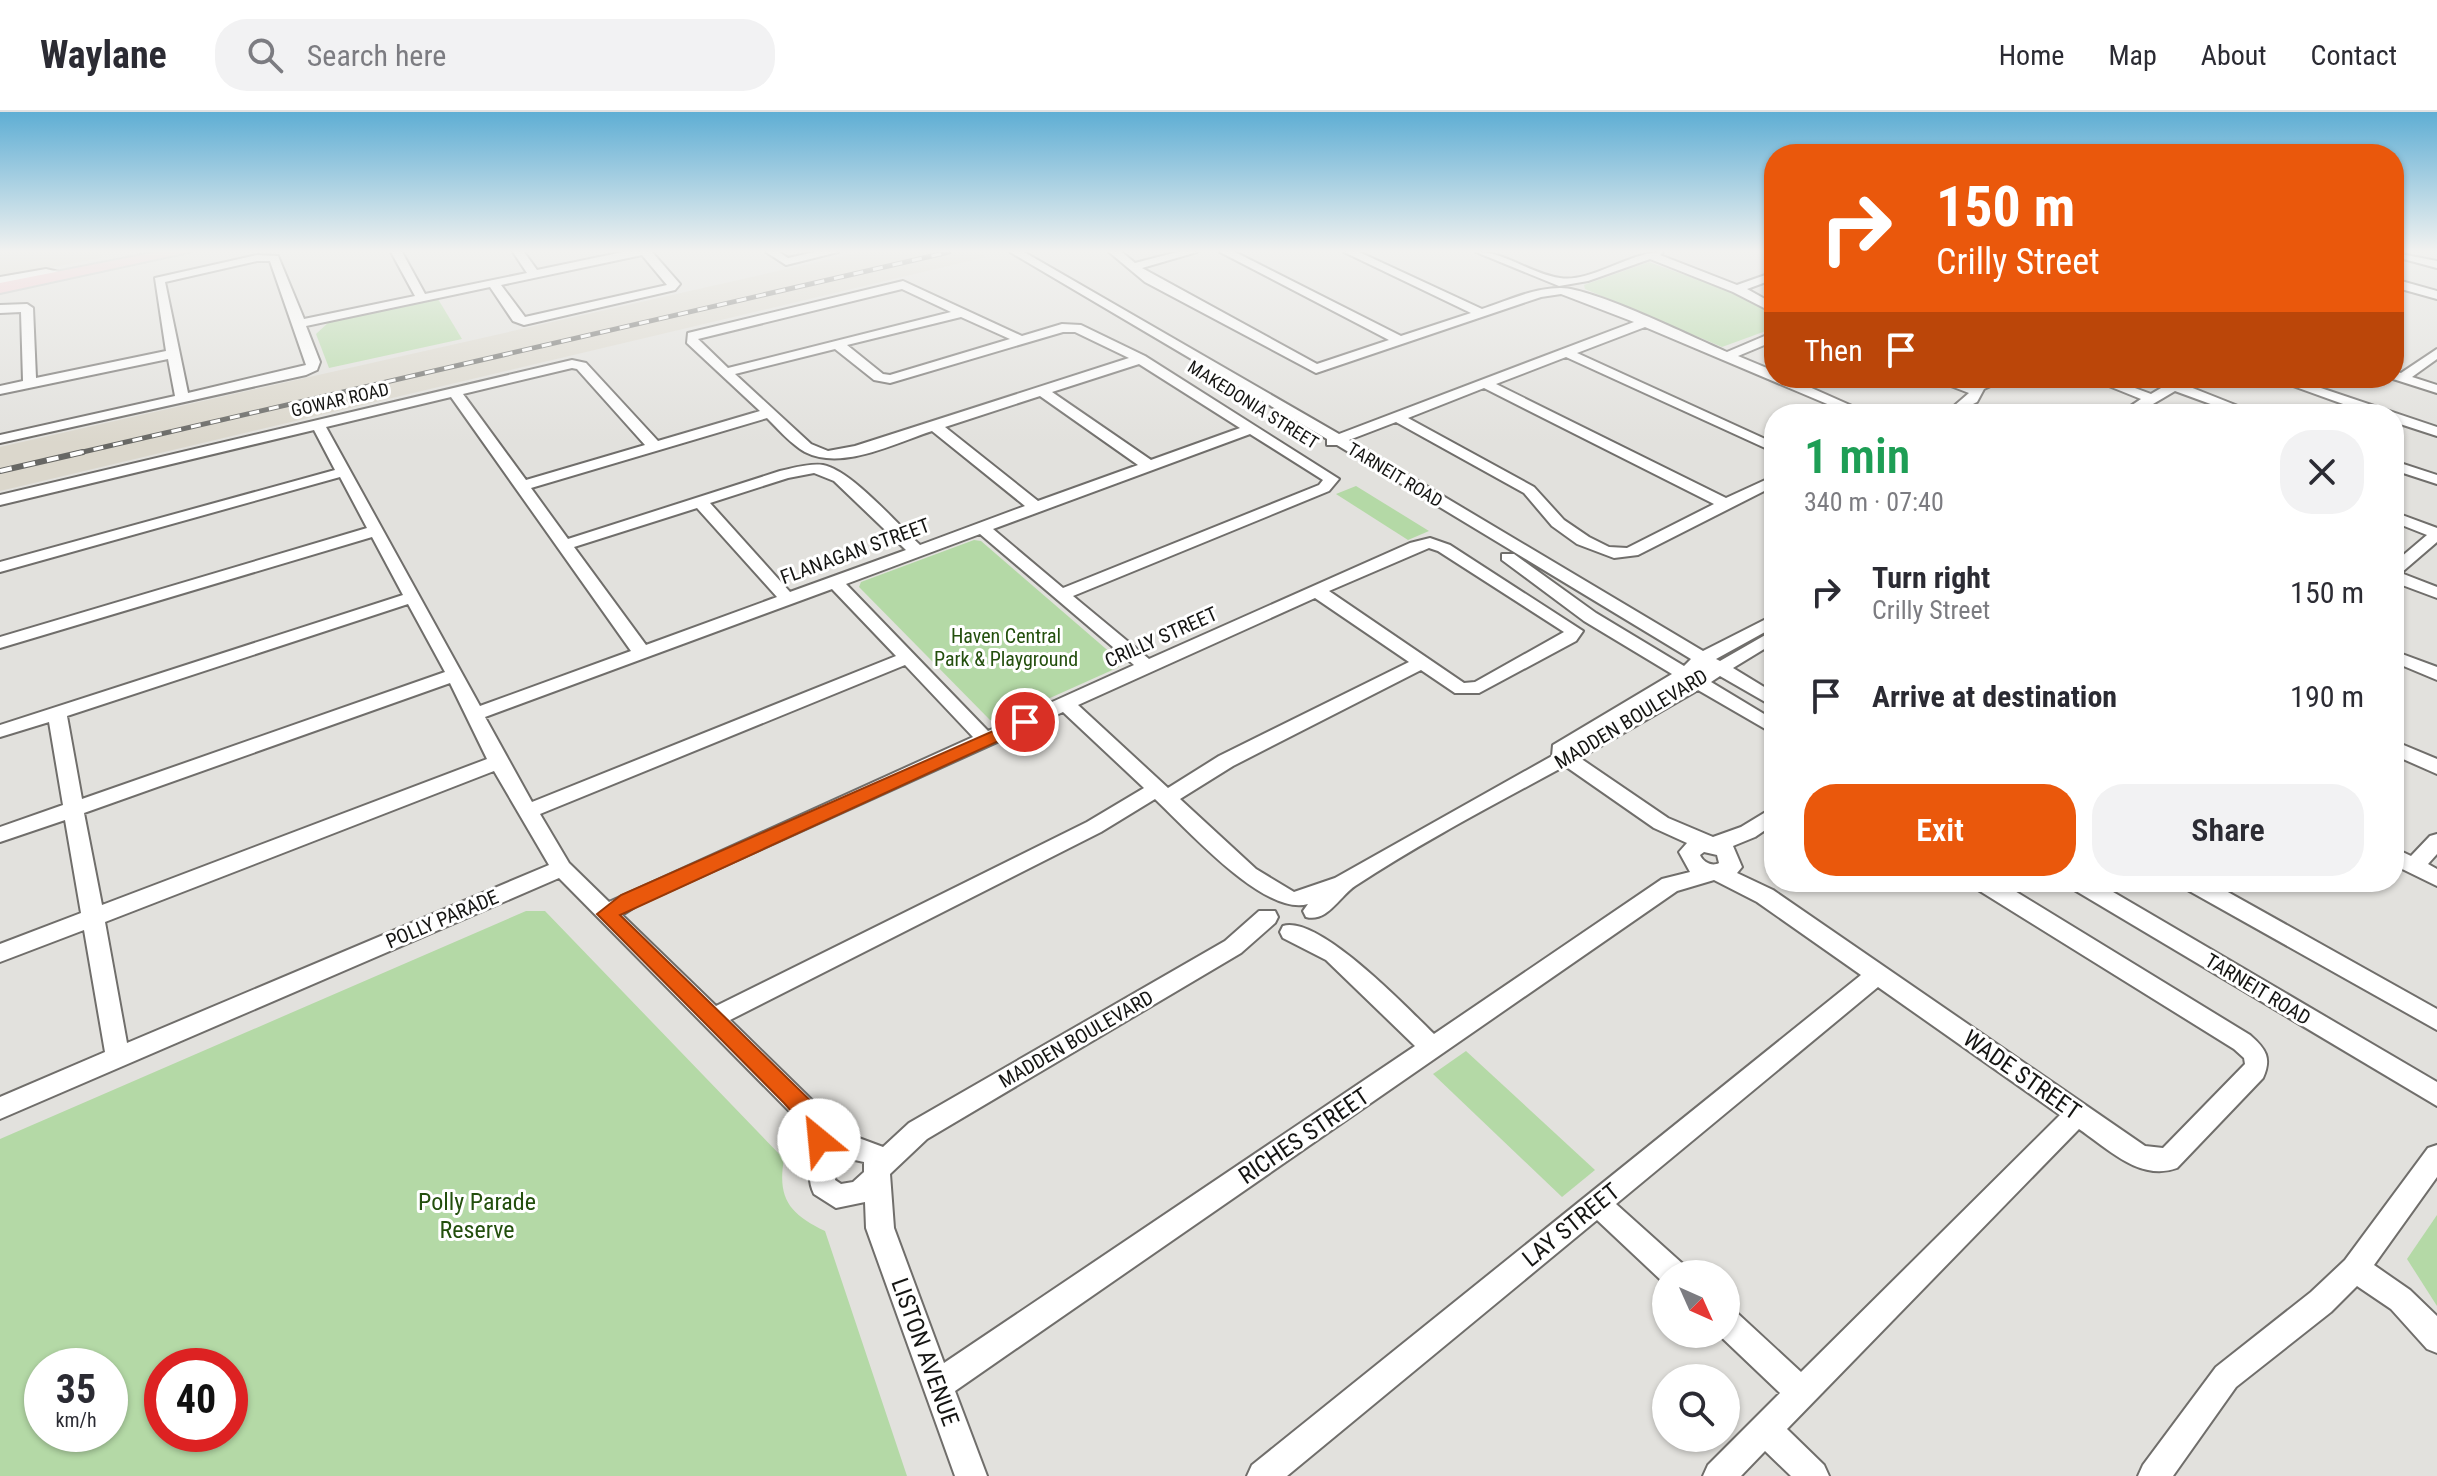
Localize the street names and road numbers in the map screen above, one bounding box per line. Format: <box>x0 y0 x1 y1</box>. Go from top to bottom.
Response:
street label: MAKEDONIA STREET <box>1184 356 1322 453</box>
street label: GOWAR ROAD <box>289 378 391 421</box>
street label: TARNEIT ROAD <box>1344 438 1447 511</box>
street label: FLANAGAN STREET <box>777 513 933 589</box>
street label: CRILLY STREET <box>1101 602 1221 672</box>
street label: MADDEN BOULEVARD <box>1550 664 1712 774</box>
street label: POLLY PARADE <box>382 885 502 953</box>
street label: TARNEIT ROAD <box>2201 948 2315 1030</box>
street label: MADDEN BOULEVARD <box>995 985 1157 1093</box>
street label: WADE STREET <box>1958 1024 2086 1126</box>
street label: RICHES STREET <box>1233 1082 1375 1190</box>
street label: LAY STREET <box>1517 1177 1625 1273</box>
street label: LISTON AVENUE <box>885 1274 965 1430</box>

